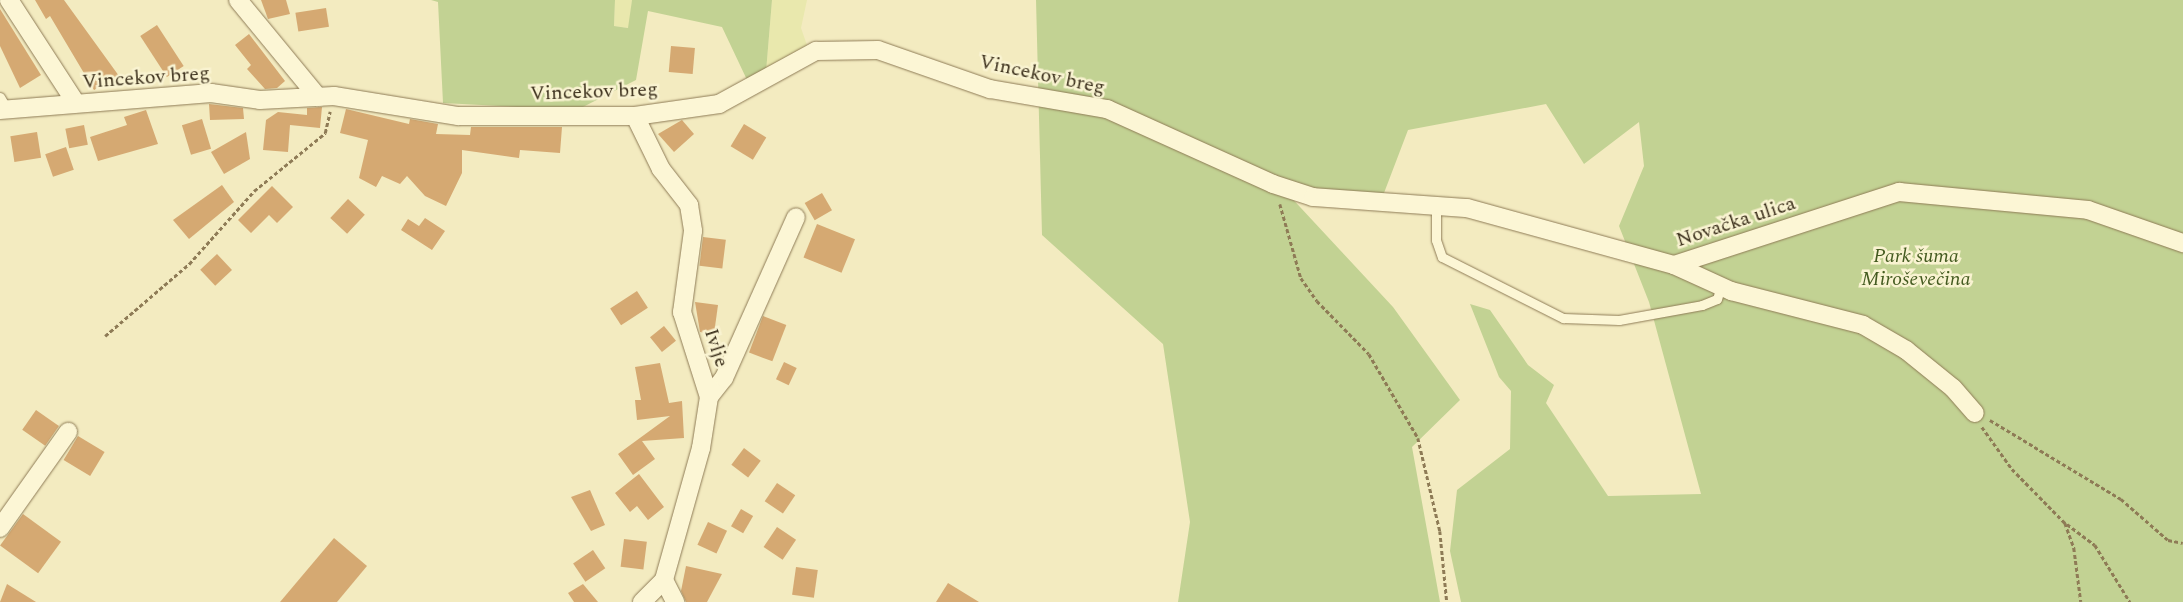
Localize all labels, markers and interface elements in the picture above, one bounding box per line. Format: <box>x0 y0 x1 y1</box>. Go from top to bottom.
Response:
street label: Vincekov breg <box>977 50 1107 100</box>
street label: Vincekov breg <box>81 62 211 94</box>
street label: Vincekov breg <box>530 78 658 106</box>
street label: Novačka ulica <box>1673 191 1799 253</box>
park label: Park šuma Miroševečina <box>1861 244 1971 291</box>
street label: Ivlje <box>699 326 733 370</box>

